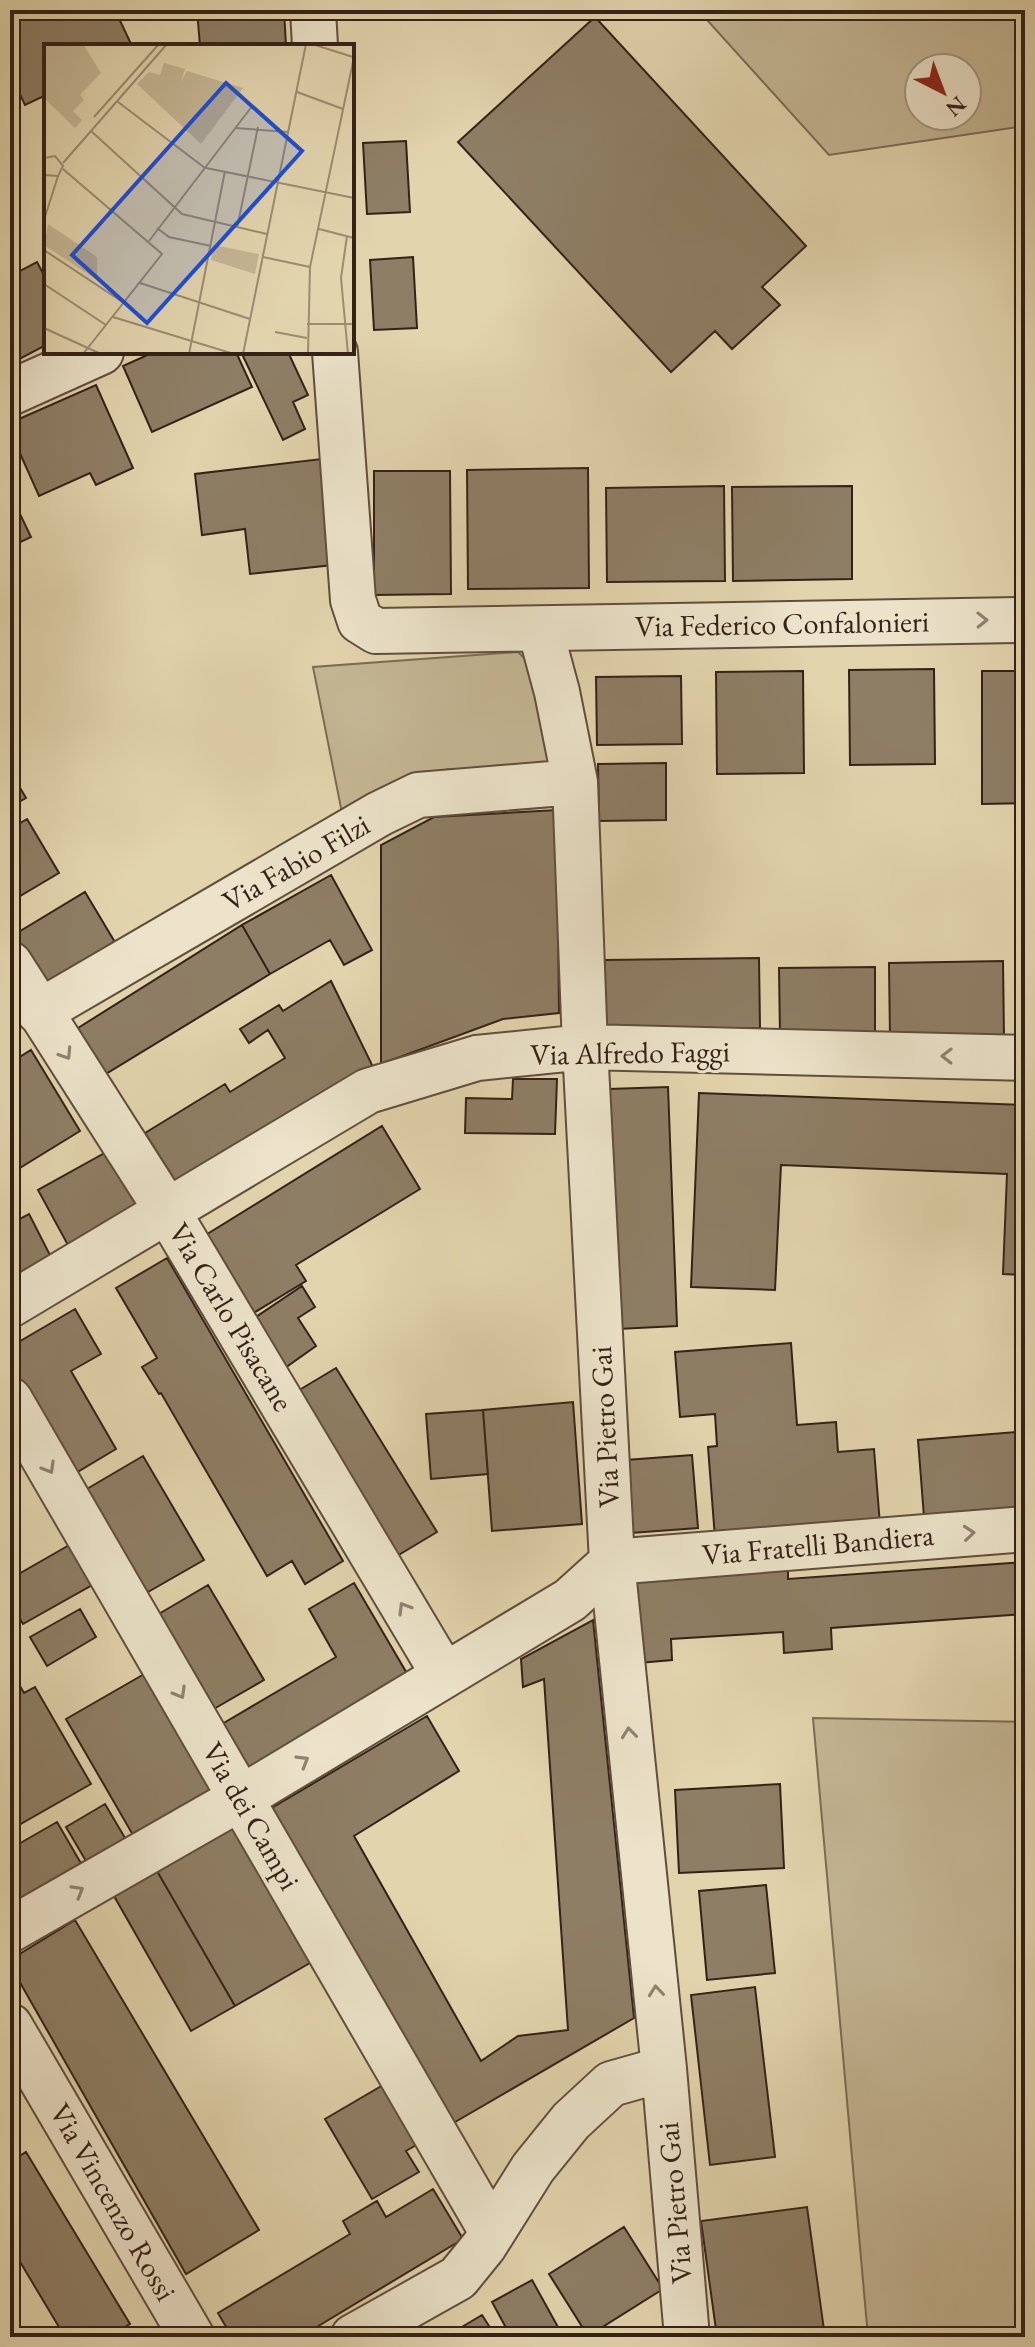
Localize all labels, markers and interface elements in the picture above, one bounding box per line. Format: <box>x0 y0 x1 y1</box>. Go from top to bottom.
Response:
inset map <box>44 44 354 354</box>
north arrow <box>903 52 983 132</box>
text: N <box>940 90 972 123</box>
street label: Via Federico Confalonieri <box>634 601 930 646</box>
one-way arrow <box>976 612 989 629</box>
street label: Via Fabio Filzi <box>215 805 376 920</box>
street label: Via Alfredo Faggi <box>530 1031 730 1074</box>
one-way arrow <box>57 1046 72 1060</box>
one-way arrow <box>940 1047 953 1064</box>
street label: Via Carlo Pisacane <box>160 1215 303 1418</box>
street label: Via Pietro Gai <box>581 1345 628 1509</box>
one-way arrow <box>39 1459 55 1474</box>
street label: Via Fratelli Bandiera <box>700 1515 936 1574</box>
one-way arrow <box>963 1525 976 1542</box>
one-way arrow <box>398 1602 414 1617</box>
one-way arrow <box>170 1684 186 1698</box>
one-way arrow <box>621 1726 638 1739</box>
street label: Via dei Campi <box>193 1735 309 1897</box>
one-way arrow <box>294 1755 309 1770</box>
one-way arrow <box>69 1885 84 1901</box>
one-way arrow <box>647 1985 664 1998</box>
street label: Via Vincenzo Rossi <box>41 2096 186 2308</box>
street label: Via Pietro Gai <box>648 2121 701 2285</box>

